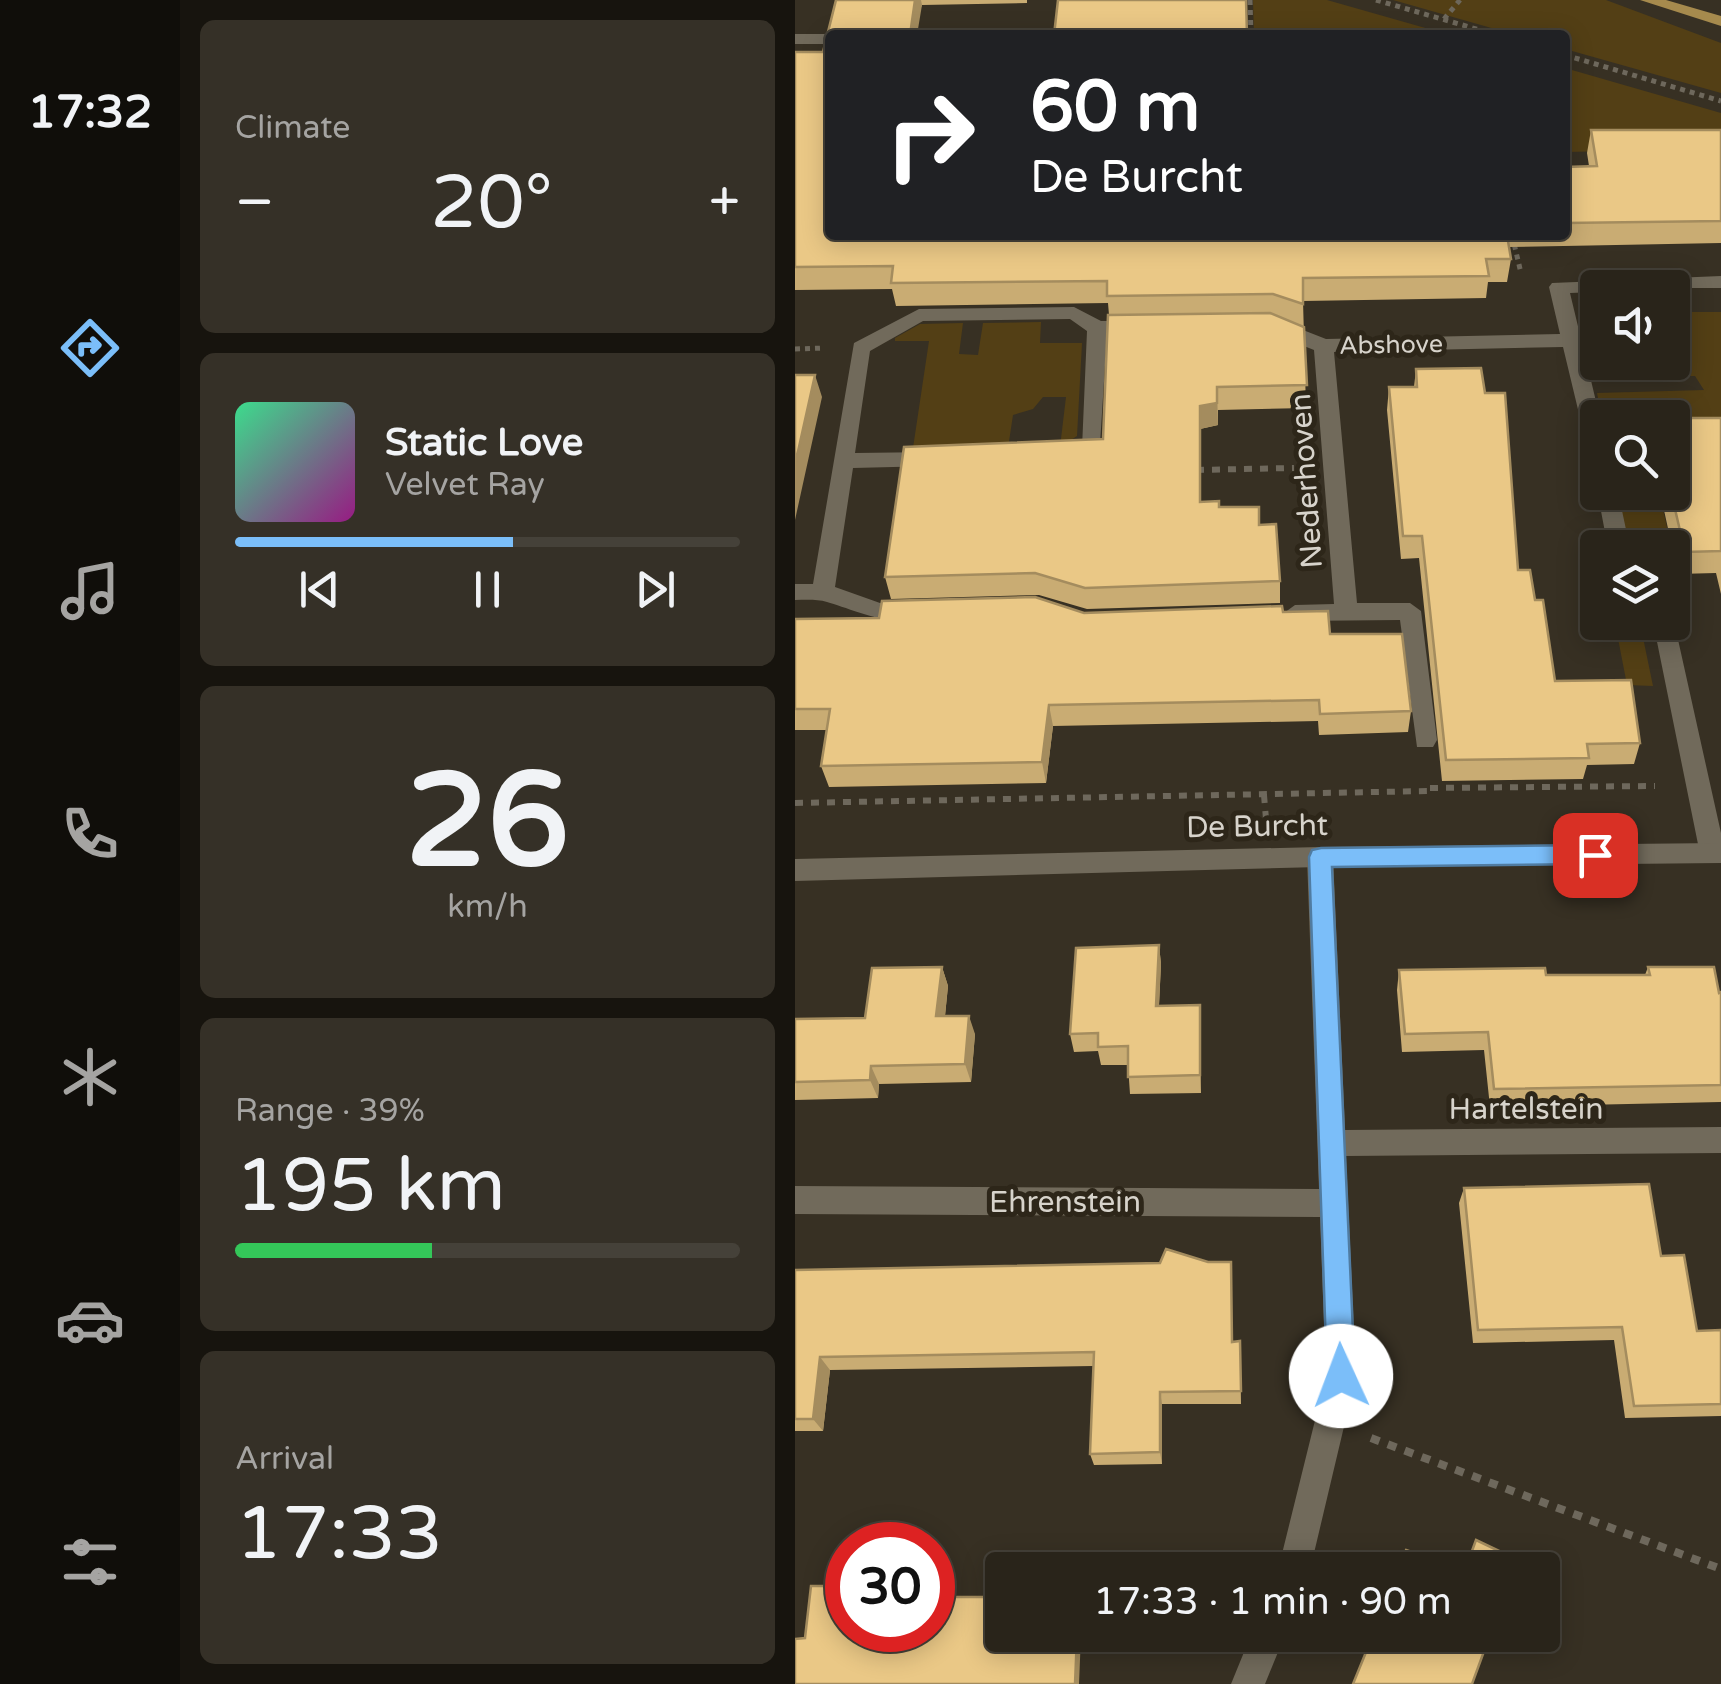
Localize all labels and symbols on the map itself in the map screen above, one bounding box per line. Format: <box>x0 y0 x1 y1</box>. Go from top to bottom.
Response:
street label: Abshove <box>1339 329 1443 361</box>
street label: Nederhoven <box>1282 392 1331 570</box>
street label: De Burcht <box>1186 807 1328 846</box>
pin <box>1553 813 1638 898</box>
street label: Hartelstein <box>1449 1091 1603 1128</box>
street label: Ehrenstein <box>989 1184 1141 1221</box>
position arrow <box>1289 1324 1393 1428</box>
speed limit sign: 30 <box>825 1522 955 1652</box>

